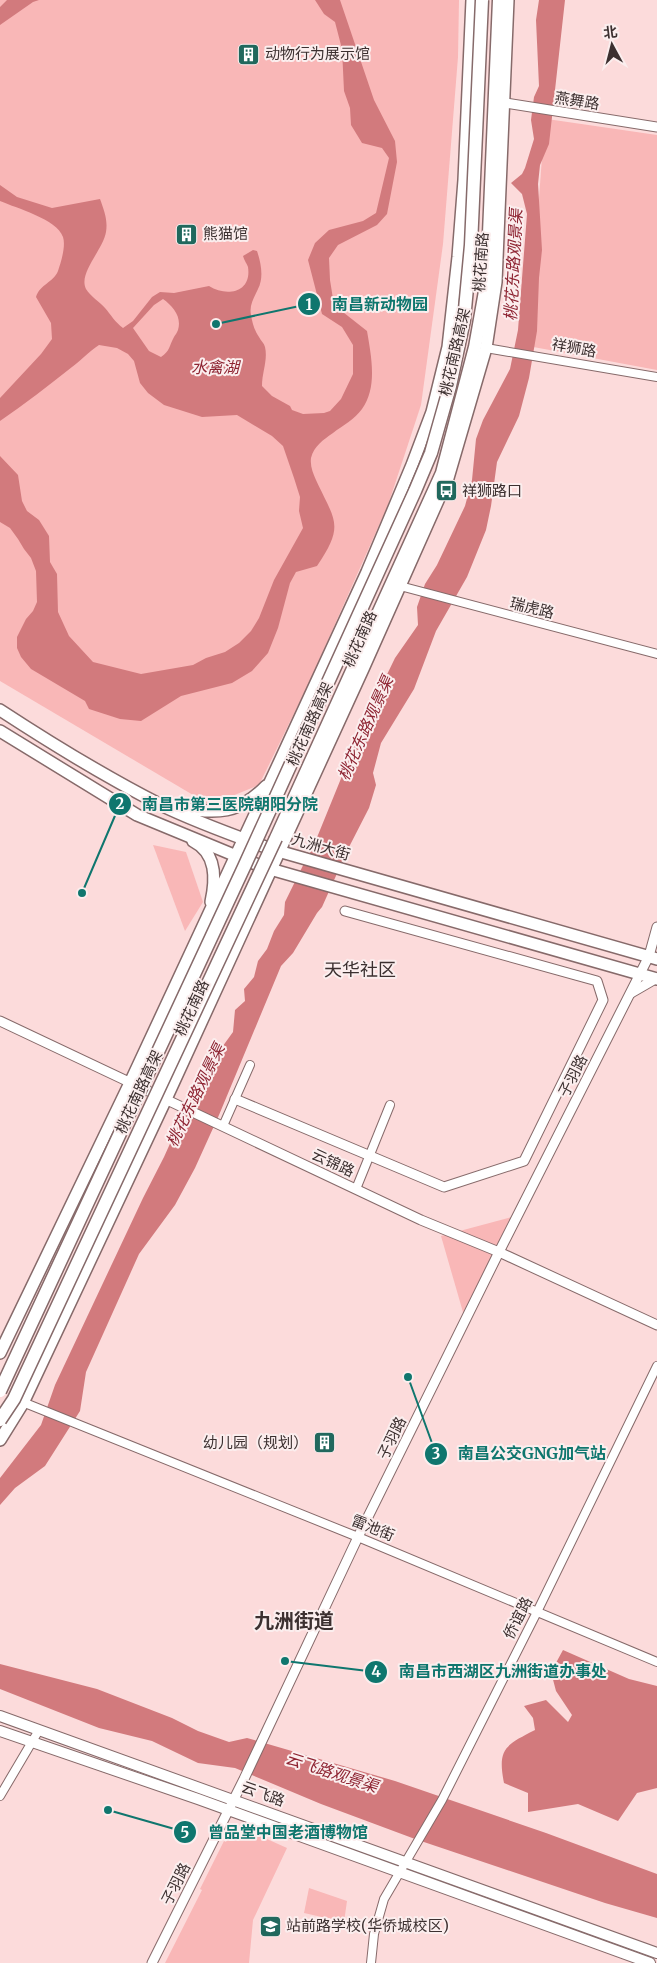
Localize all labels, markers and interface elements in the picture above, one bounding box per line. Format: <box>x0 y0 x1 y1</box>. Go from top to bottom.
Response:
north arrow <box>587 20 637 70</box>
text: 北 <box>602 22 618 42</box>
building icon: 动物行为展示馆 <box>237 42 261 66</box>
place label: 动物行为展示馆 <box>265 44 370 63</box>
street label: 燕舞路 <box>553 88 601 113</box>
water label: 桃花东路观景渠 <box>500 207 526 321</box>
building icon: 熊猫馆 <box>175 222 199 246</box>
place label: 熊猫馆 <box>203 224 248 243</box>
street label: 桃花南路 <box>469 231 492 293</box>
callout: 南昌新动物园 <box>297 289 438 320</box>
text: 南昌新动物园 <box>332 294 428 314</box>
text: 1 <box>306 295 313 314</box>
street label: 桃花南路高架 <box>435 306 474 398</box>
street label: 祥狮路 <box>550 334 598 361</box>
water label: 水禽湖 <box>191 357 242 377</box>
bus stop icon: 祥狮路口 <box>434 479 458 503</box>
place label: 祥狮路口 <box>462 481 522 500</box>
street label: 瑞虎路 <box>508 593 556 622</box>
street label: 桃花南路 <box>339 608 380 670</box>
water label: 桃花东路观景渠 <box>333 671 398 783</box>
street label: 桃花南路高架 <box>283 679 337 769</box>
callout: 南昌市第三医院朝阳分院 <box>107 789 328 820</box>
text: 2 <box>116 794 125 813</box>
text: 南昌市第三医院朝阳分院 <box>142 794 318 814</box>
street label: 九洲大街 <box>290 829 353 864</box>
district label: 天华社区 <box>324 958 396 981</box>
street label: 桃花南路 <box>170 977 213 1039</box>
water label: 桃花东路观景渠 <box>161 1038 229 1150</box>
street label: 桃花南路高架 <box>111 1047 166 1137</box>
street label: 子羽路 <box>554 1051 591 1100</box>
street label: 云锦路 <box>309 1144 358 1181</box>
street label: 子羽路 <box>373 1413 410 1462</box>
building icon: 幼儿园（规划） <box>312 1431 336 1455</box>
place label: 幼儿园（规划） <box>203 1433 308 1452</box>
callout: 南昌公交GNG加气站 <box>423 1438 616 1469</box>
text: 南昌公交GNG加气站 <box>458 1443 606 1463</box>
text: 3 <box>432 1444 440 1463</box>
street label: 雷池街 <box>349 1510 398 1545</box>
street label: 侨谊路 <box>499 1593 536 1642</box>
district label: 九洲街道 <box>254 1608 334 1633</box>
callout: 南昌市西湖区九洲街道办事处 <box>364 1656 617 1687</box>
text: 南昌市西湖区九洲街道办事处 <box>399 1661 607 1681</box>
text: 4 <box>371 1662 381 1681</box>
water label: 云飞路观景渠 <box>283 1748 383 1797</box>
street label: 云飞路 <box>239 1777 288 1810</box>
callout: 曾品堂中国老酒博物馆 <box>173 1817 378 1848</box>
text: 曾品堂中国老酒博物馆 <box>208 1822 368 1842</box>
text: 5 <box>181 1823 189 1842</box>
street label: 子羽路 <box>157 1859 194 1908</box>
school or university icon: 站前路学校(华侨城校区) <box>258 1914 282 1938</box>
place label: 站前路学校(华侨城校区) <box>286 1916 449 1935</box>

